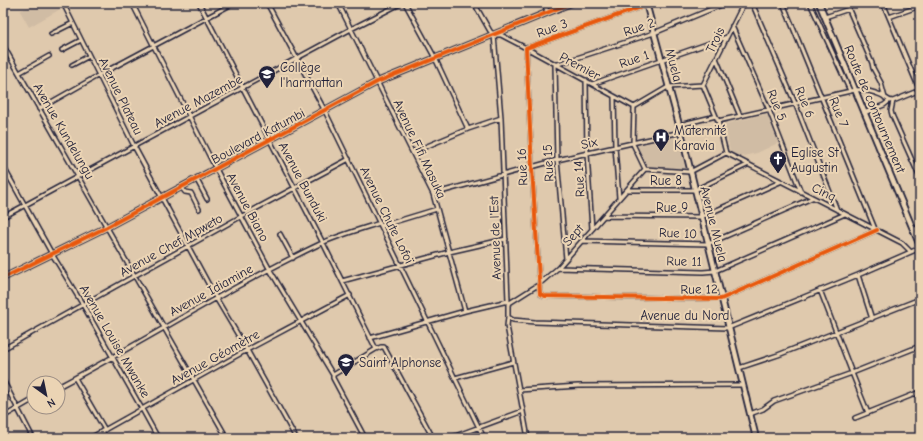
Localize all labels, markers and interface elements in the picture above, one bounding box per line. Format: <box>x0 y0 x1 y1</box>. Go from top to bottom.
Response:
street label: Rue 2 <box>621 15 657 39</box>
street label: Rue 3 <box>534 16 570 40</box>
street label: Trois <box>702 25 728 55</box>
street label: Route de contournement <box>841 43 909 176</box>
street label: Rue 1 <box>617 47 651 71</box>
street label: Muela <box>662 47 686 83</box>
street label: Premier <box>557 49 604 83</box>
street label: Avenue Plateau <box>96 55 146 137</box>
place label: Collège l'harmattan <box>280 60 343 90</box>
school or university icon: Collège l'harmattan <box>257 64 277 89</box>
street label: Avenue Mazembe <box>151 71 245 131</box>
street label: Avenue Kundelungu <box>30 80 98 182</box>
street label: Rue 6 <box>792 84 818 120</box>
street label: Rue 5 <box>764 87 790 123</box>
street label: Rue 7 <box>826 95 852 129</box>
street label: Avenue Fifi Masuka <box>390 97 450 201</box>
street label: Boulevard Katumbi <box>209 105 307 167</box>
place label: Maternité Karavia <box>674 123 727 153</box>
hospital icon: Maternité Karavia <box>651 127 671 152</box>
street label: Six <box>579 134 599 152</box>
street label: Avenue Bunduki <box>276 139 330 225</box>
street label: Rue 15 <box>540 144 556 182</box>
place label: Eglise St Augustin <box>791 145 840 175</box>
street label: Rue 16 <box>514 148 530 186</box>
church icon: Eglise St Augustin <box>768 149 788 174</box>
street label: Rue 14 <box>571 160 587 198</box>
street label: Avenue Chute Lofoï <box>357 164 417 267</box>
street label: Avenue Biano <box>224 170 272 244</box>
street label: Rue 8 <box>650 173 682 188</box>
street label: Cinq <box>810 180 838 204</box>
street label: Avenue Muela <box>697 185 731 263</box>
street label: Avenue de l'Est <box>486 194 504 280</box>
street label: Rue 9 <box>656 200 688 215</box>
street label: Avenue Chef Mpweto <box>117 210 225 280</box>
street label: Sept <box>559 220 587 249</box>
street label: Rue 10 <box>659 225 697 241</box>
street label: Rue 11 <box>666 253 702 269</box>
street label: Avenue Idiamine <box>167 261 256 319</box>
street label: Rue 12 <box>680 281 718 297</box>
street label: Avenue Louise Mwanke <box>77 282 154 400</box>
street label: Avenue du Nord <box>641 308 729 323</box>
street label: Avenue Géomètre <box>168 326 262 388</box>
school or university icon: Saint Alphonse <box>336 352 356 377</box>
place label: Saint Alphonse <box>359 355 442 370</box>
north arrow <box>26 375 66 415</box>
text: N <box>45 396 58 410</box>

